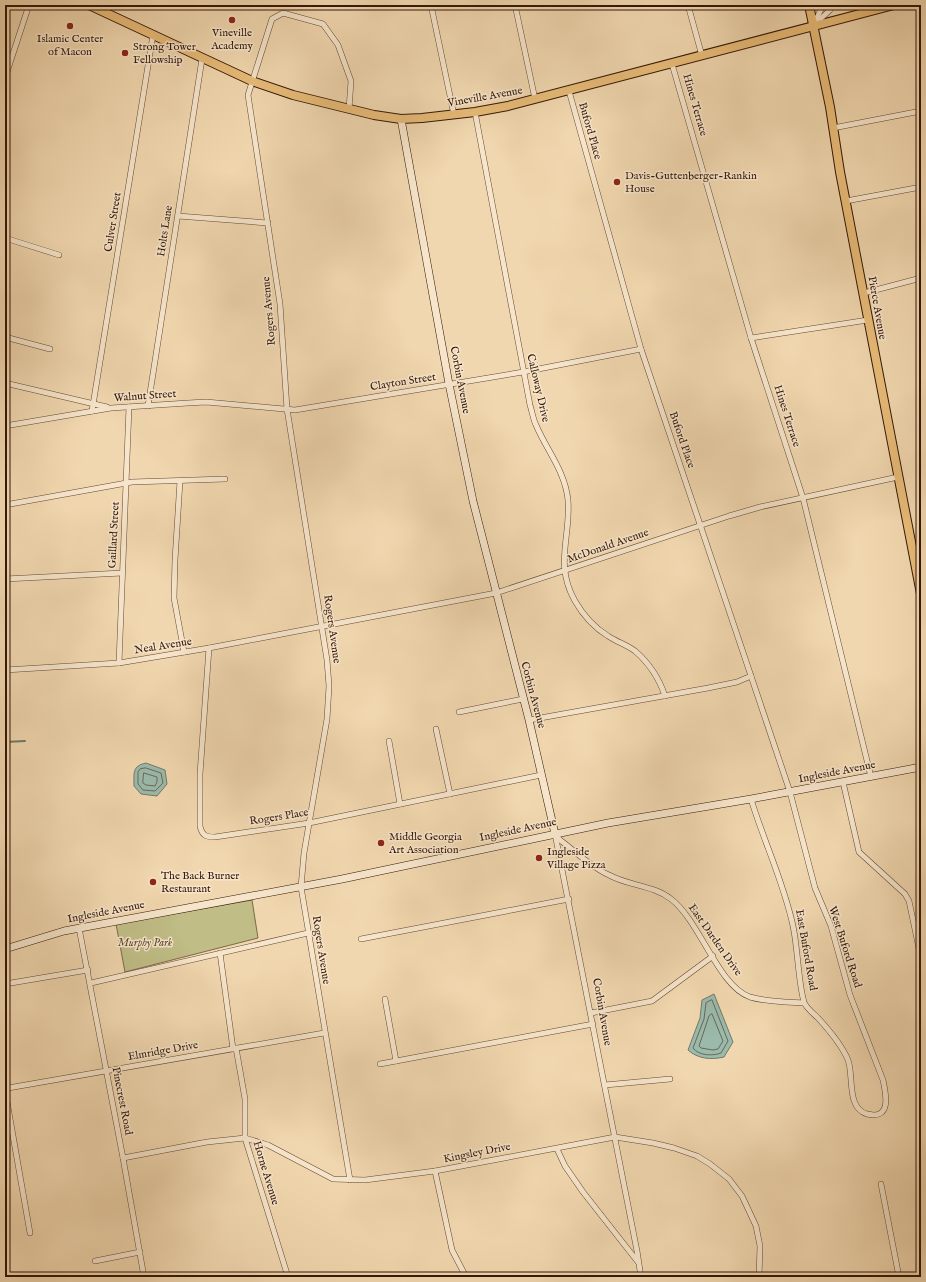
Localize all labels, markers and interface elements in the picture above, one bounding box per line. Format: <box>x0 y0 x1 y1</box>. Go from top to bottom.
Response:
marker: Vineville Academy <box>227 15 237 25</box>
marker: Islamic Center of Macon <box>65 21 75 31</box>
place label: Vineville Academy <box>210 26 253 53</box>
place label: Islamic Center of Macon <box>37 32 103 59</box>
place label: Strong Tower Fellowship <box>133 40 196 67</box>
marker: Strong Tower Fellowship <box>120 48 130 58</box>
street label: Hines Terrace <box>679 72 711 138</box>
street label: Vineville Avenue <box>445 84 524 111</box>
street label: Buford Place <box>575 101 605 161</box>
place label: Davis-Guttenberger-Rankin House <box>625 169 757 196</box>
marker: Davis-Guttenberger-Rankin House <box>612 177 622 187</box>
street label: Culver Street <box>101 191 125 253</box>
street label: Holts Lane <box>154 204 176 258</box>
street label: Pierce Avenue <box>865 275 889 341</box>
street label: Rogers Avenue <box>259 276 279 346</box>
street label: Corbin Avenue <box>447 345 473 415</box>
street label: Calloway Drive <box>523 352 553 424</box>
street label: Clayton Street <box>369 370 437 394</box>
street label: Hines Terrace <box>770 383 804 449</box>
street label: Walnut Street <box>113 387 177 405</box>
street label: Buford Place <box>666 410 698 470</box>
street label: Gaillard Street <box>105 501 123 569</box>
street label: McDonald Avenue <box>565 526 651 566</box>
street label: Rogers Avenue <box>320 594 344 664</box>
street label: Neal Avenue <box>133 635 193 657</box>
street label: Corbin Avenue <box>517 660 549 730</box>
street label: Ingleside Avenue <box>797 758 877 786</box>
street label: Rogers Place <box>249 805 309 829</box>
street label: Ingleside Avenue <box>478 815 558 845</box>
place label: Middle Georgia Art Association <box>388 830 462 857</box>
marker: Middle Georgia Art Association <box>376 838 386 848</box>
place label: Ingleside Village Pizza <box>546 845 606 872</box>
marker: Ingleside Village Pizza <box>534 853 544 863</box>
place label: The Back Burner Restaurant <box>161 869 239 896</box>
marker: The Back Burner Restaurant <box>148 877 158 887</box>
street label: Ingleside Avenue <box>66 898 146 926</box>
street label: East Darden Drive <box>685 901 745 979</box>
street label: West Buford Road <box>825 904 865 990</box>
street label: East Buford Road <box>792 908 820 992</box>
street label: Rogers Avenue <box>309 915 333 985</box>
park label: Murphy Park <box>118 936 173 950</box>
street label: Corbin Avenue <box>589 977 615 1047</box>
street label: Elmridge Drive <box>127 1038 199 1064</box>
street label: Pinecrest Road <box>109 1066 135 1136</box>
street label: Horne Avenue <box>250 1139 282 1207</box>
street label: Kingsley Drive <box>442 1140 512 1166</box>

